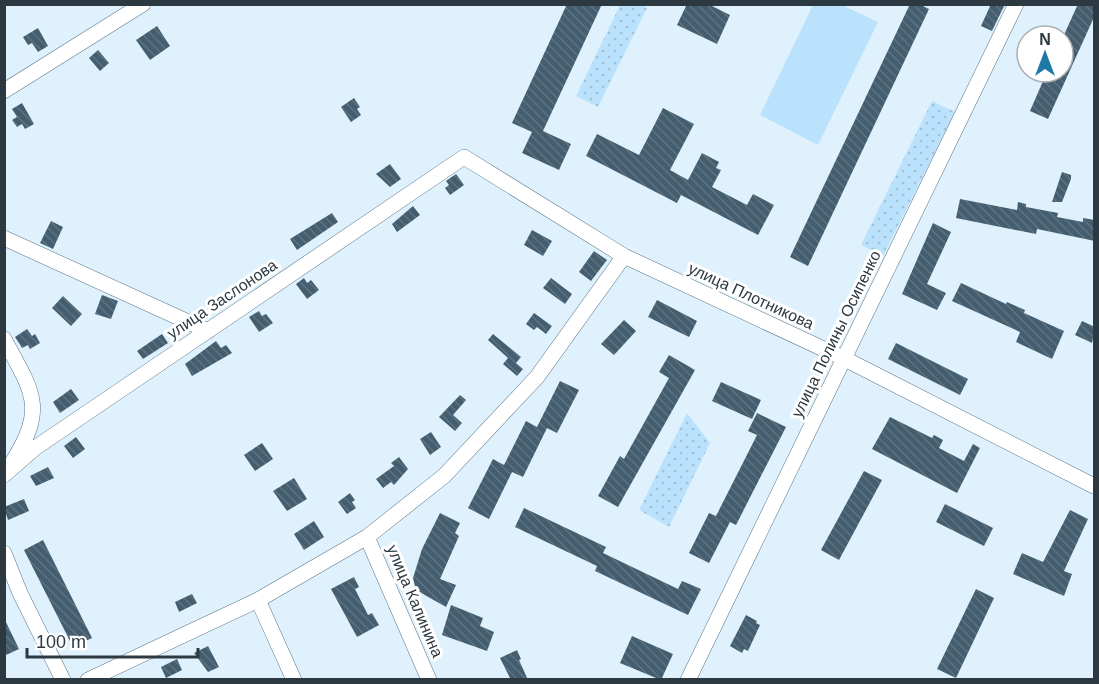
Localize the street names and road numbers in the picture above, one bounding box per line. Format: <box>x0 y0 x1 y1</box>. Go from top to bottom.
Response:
street label: улица Полины Осипенко <box>788 248 884 420</box>
street label: улица Заслонова <box>164 256 280 342</box>
street label: улица Плотникова <box>686 259 816 333</box>
street label: улица Калинина <box>384 542 446 660</box>

